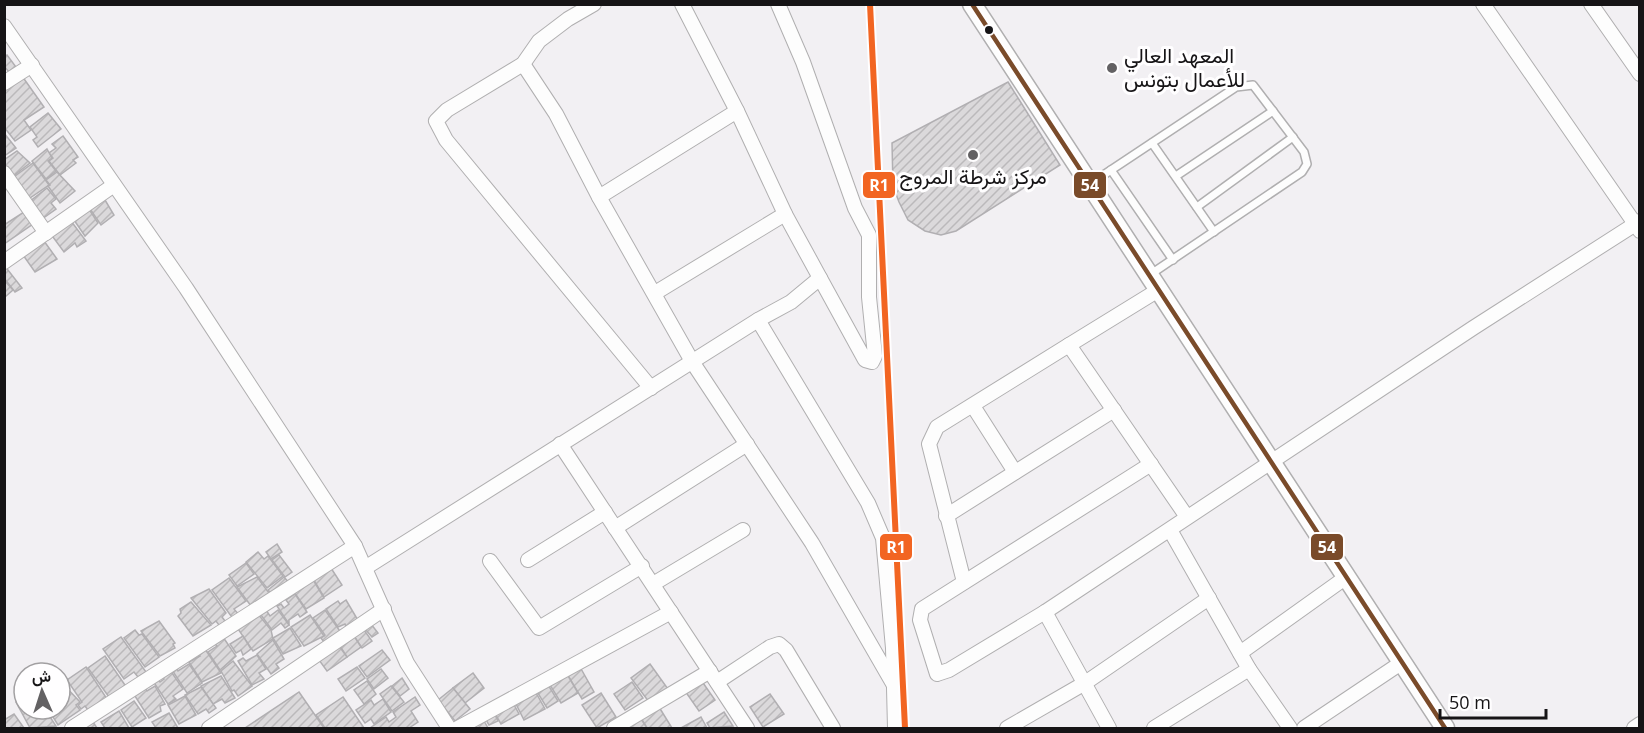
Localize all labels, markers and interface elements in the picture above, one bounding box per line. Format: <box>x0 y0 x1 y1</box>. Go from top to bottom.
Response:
unlabelled marker <box>983 24 995 36</box>
place label: المعهد العالي للأعمال بتونس <box>1124 41 1245 93</box>
marker: المعهد العالي للأعمال بتونس <box>1105 61 1119 75</box>
marker: مركز شرطة المروج <box>966 148 980 162</box>
place label: مركز شرطة المروج <box>899 162 1047 191</box>
line badge: R1 <box>862 171 896 199</box>
line badge: 54 <box>1073 171 1107 199</box>
text: R1 <box>869 174 889 196</box>
text: 54 <box>1081 174 1099 196</box>
line badge: R1 <box>879 533 913 561</box>
line badge: 54 <box>1310 533 1344 561</box>
text: R1 <box>886 536 906 558</box>
text: 54 <box>1318 536 1336 558</box>
north arrow <box>12 661 72 721</box>
text: ش <box>31 665 51 688</box>
scale bar <box>1440 682 1546 720</box>
text: 50 m <box>1449 690 1491 714</box>

